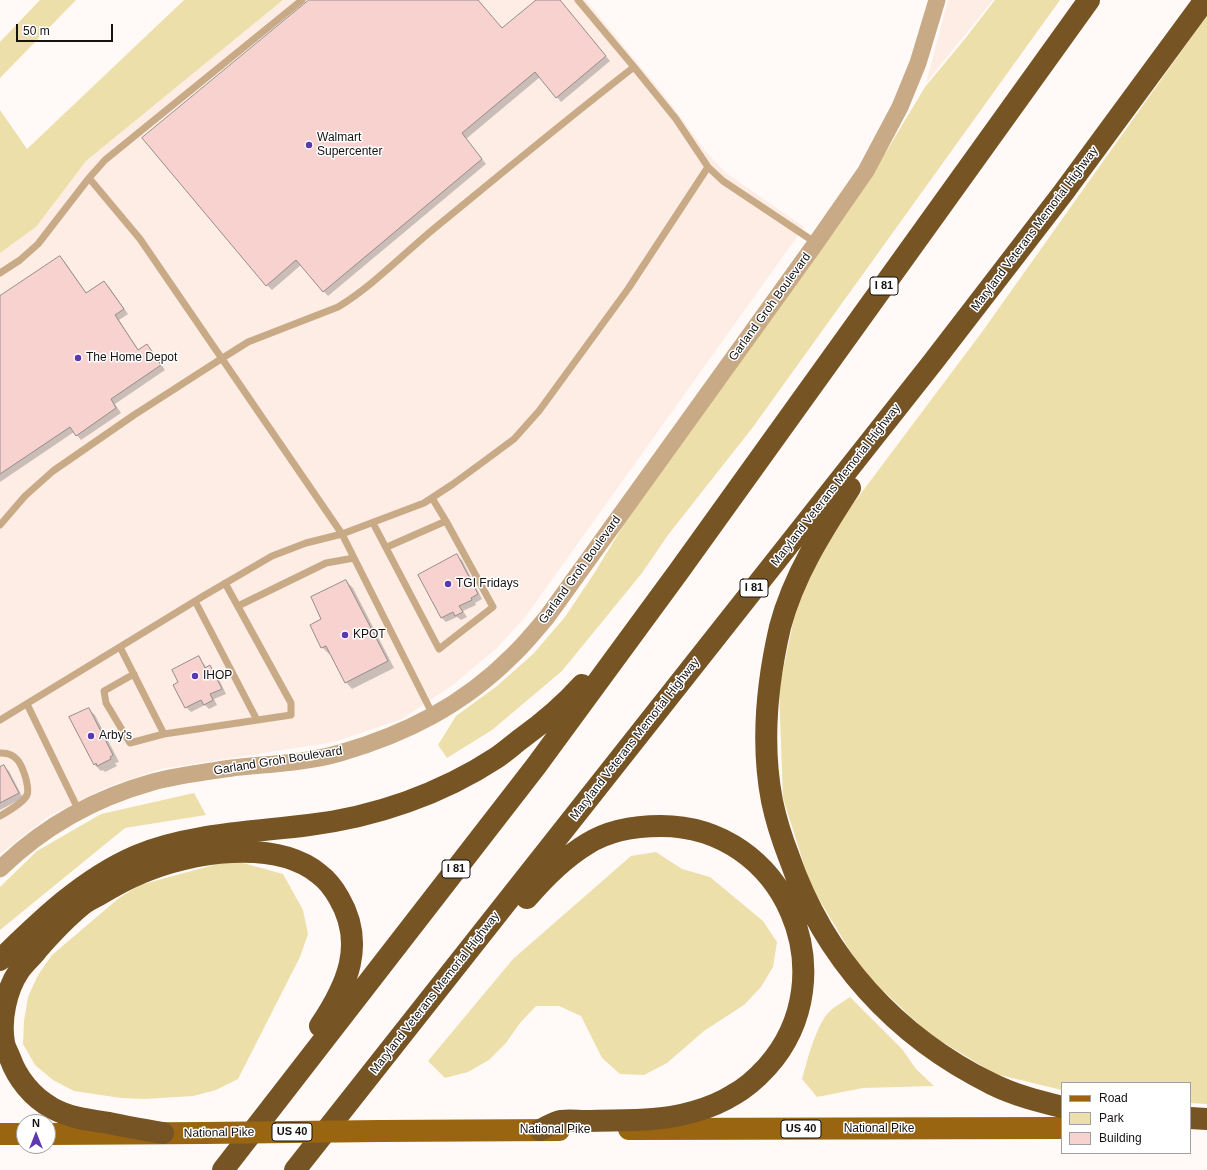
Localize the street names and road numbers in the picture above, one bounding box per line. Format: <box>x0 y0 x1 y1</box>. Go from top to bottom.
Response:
street label: Maryland Veterans Memorial Highway <box>968 144 1102 314</box>
street label: Garland Groh Boulevard <box>726 250 814 364</box>
road number: I 81 <box>870 277 898 295</box>
street label: Maryland Veterans Memorial Highway <box>768 401 904 569</box>
street label: Garland Groh Boulevard <box>536 513 624 627</box>
road number: I 81 <box>740 579 768 597</box>
street label: Maryland Veterans Memorial Highway <box>567 655 703 823</box>
street label: Garland Groh Boulevard <box>213 744 343 778</box>
road number: I 81 <box>442 860 470 878</box>
street label: Maryland Veterans Memorial Highway <box>367 909 503 1077</box>
road number: US 40 <box>781 1120 821 1138</box>
street label: National Pike <box>844 1122 914 1136</box>
road number: US 40 <box>272 1123 312 1141</box>
street label: National Pike <box>520 1123 590 1137</box>
street label: National Pike <box>184 1125 254 1141</box>

